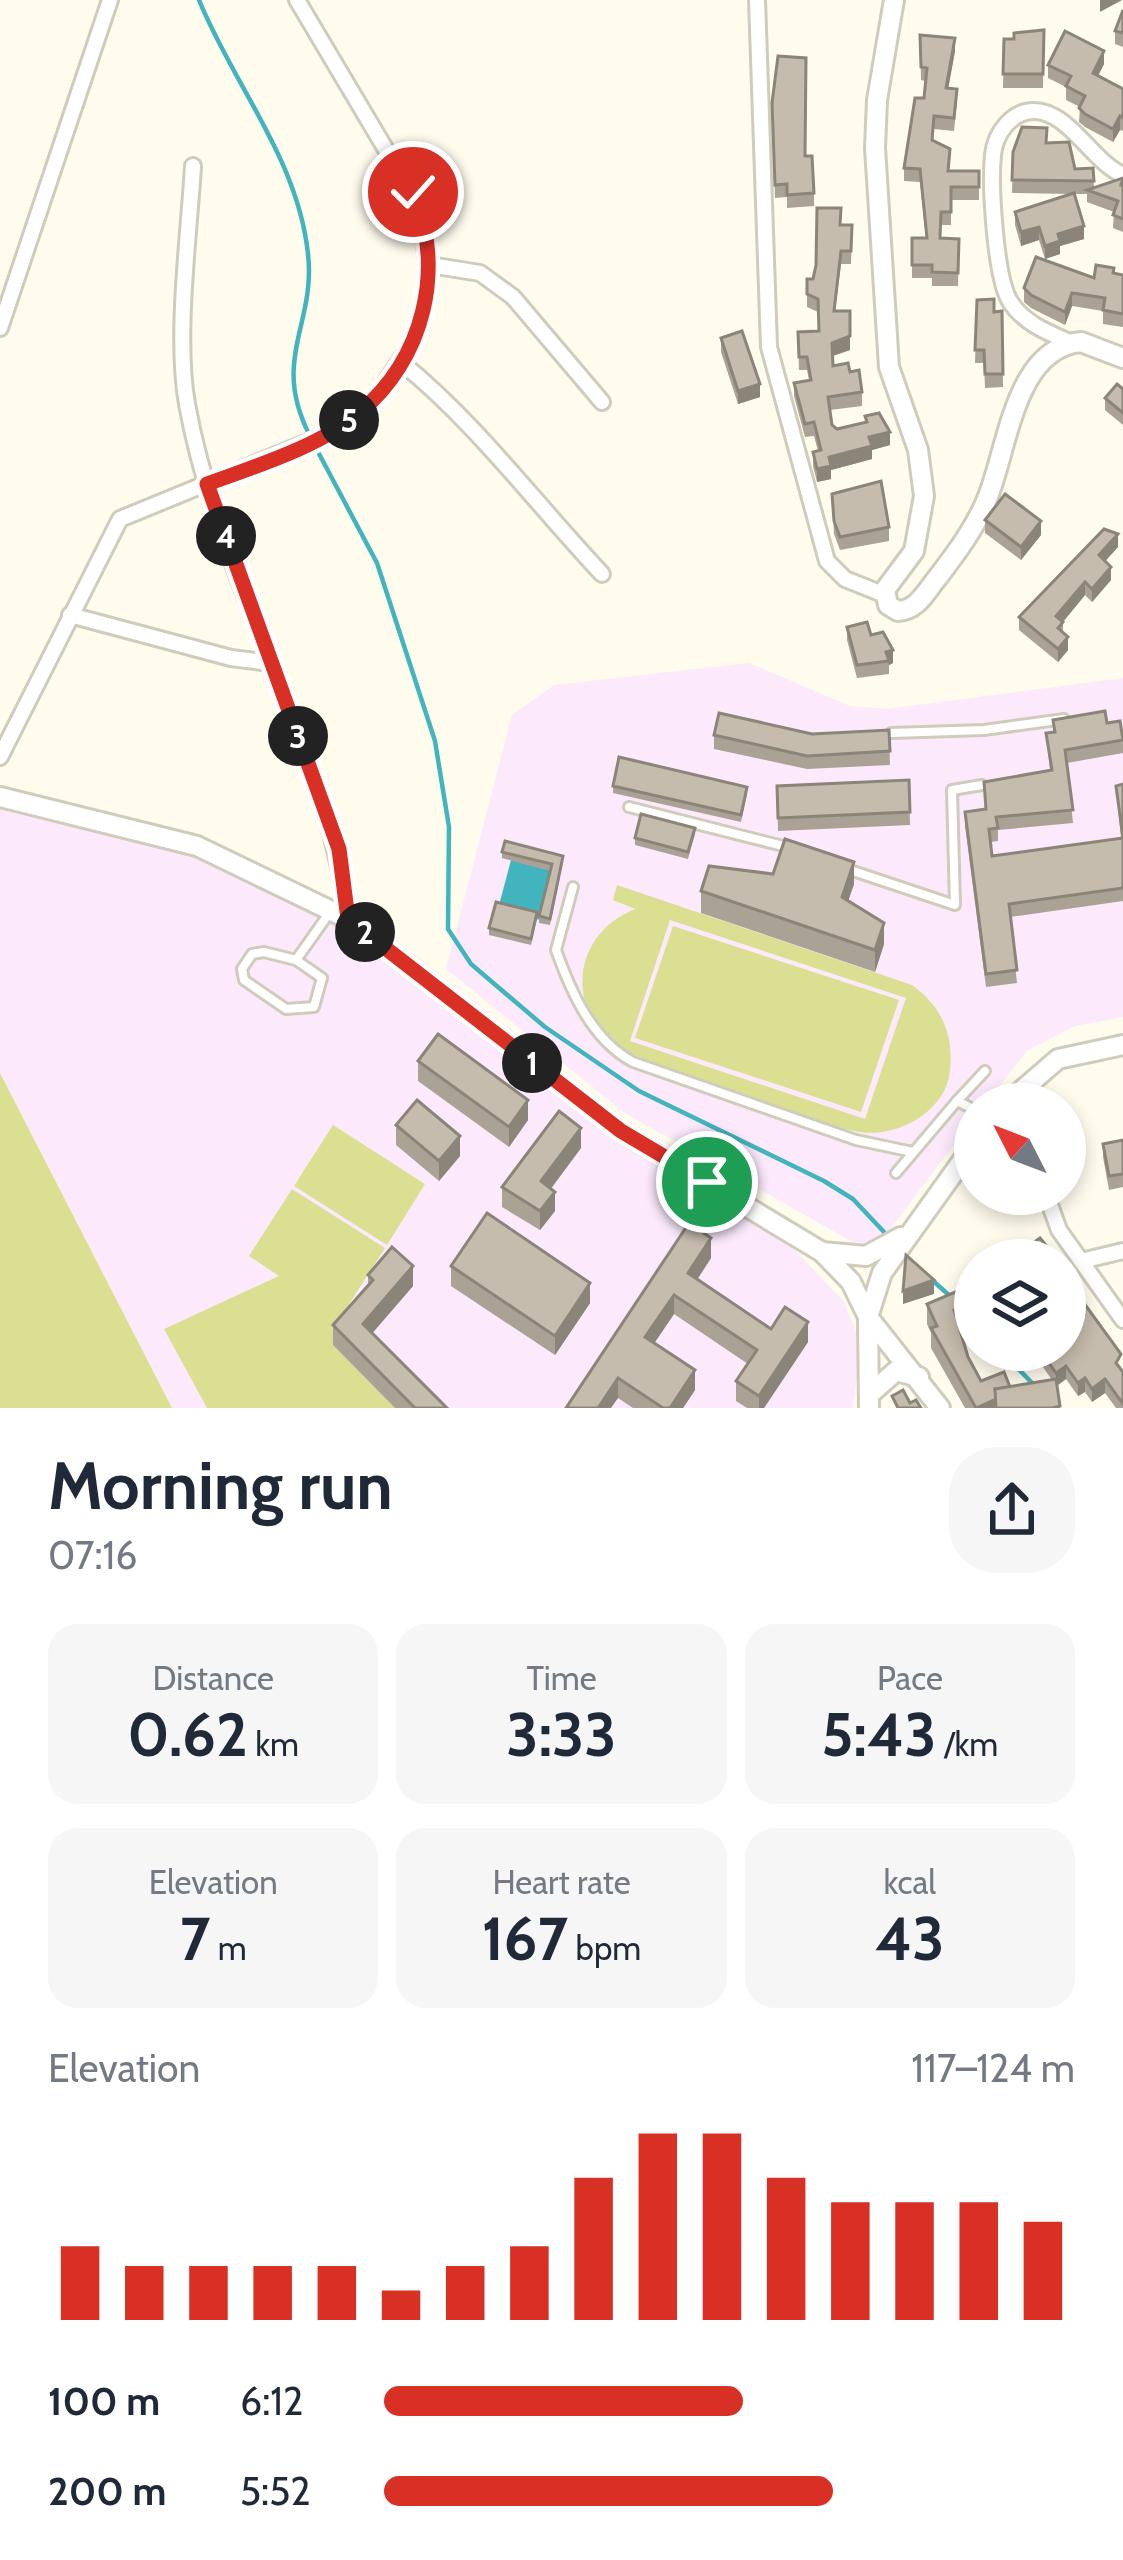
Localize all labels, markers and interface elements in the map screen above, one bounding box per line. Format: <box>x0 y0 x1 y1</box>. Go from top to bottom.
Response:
pin <box>362 141 464 243</box>
icon: check <box>380 159 446 225</box>
pin: 5 <box>319 390 379 450</box>
text: 5 <box>340 400 358 440</box>
pin: 4 <box>196 506 256 566</box>
text: 4 <box>216 516 236 556</box>
pin: 3 <box>268 706 328 766</box>
text: 3 <box>289 716 307 756</box>
pin: 2 <box>335 902 395 962</box>
text: 2 <box>356 912 374 952</box>
pin: 1 <box>502 1033 562 1093</box>
text: 1 <box>526 1043 538 1083</box>
north arrow <box>954 1083 1086 1215</box>
map controls <box>954 1083 1086 1371</box>
pin <box>656 1131 758 1233</box>
icon: arrive <box>674 1149 740 1215</box>
button: layers <box>954 1239 1086 1371</box>
text: Morning run <box>48 1445 393 1526</box>
button: share <box>949 1447 1075 1573</box>
text: 07:16 <box>48 1531 137 1579</box>
text: Distance <box>152 1658 274 1698</box>
text: Time <box>526 1658 597 1698</box>
text: Pace <box>877 1658 943 1698</box>
text: 0.62 <box>127 1698 248 1771</box>
text: 3:33 <box>506 1698 617 1771</box>
text: 5:43 <box>821 1698 936 1771</box>
text: km <box>248 1724 299 1764</box>
text: /km <box>936 1724 998 1764</box>
text: Elevation <box>149 1862 278 1902</box>
text: Heart rate <box>492 1862 631 1902</box>
text: kcal <box>883 1862 936 1902</box>
text: 7 <box>180 1902 210 1975</box>
text: 167 <box>482 1902 568 1975</box>
text: 43 <box>875 1902 945 1975</box>
text: m <box>210 1928 247 1968</box>
text: bpm <box>568 1928 641 1968</box>
text: Elevation <box>48 2044 200 2092</box>
text: 117–124 m <box>911 2044 1075 2092</box>
text: 100 m <box>48 2377 160 2425</box>
text: 6:12 <box>240 2377 303 2425</box>
text: 200 m <box>48 2467 166 2515</box>
text: 5:52 <box>240 2467 311 2515</box>

